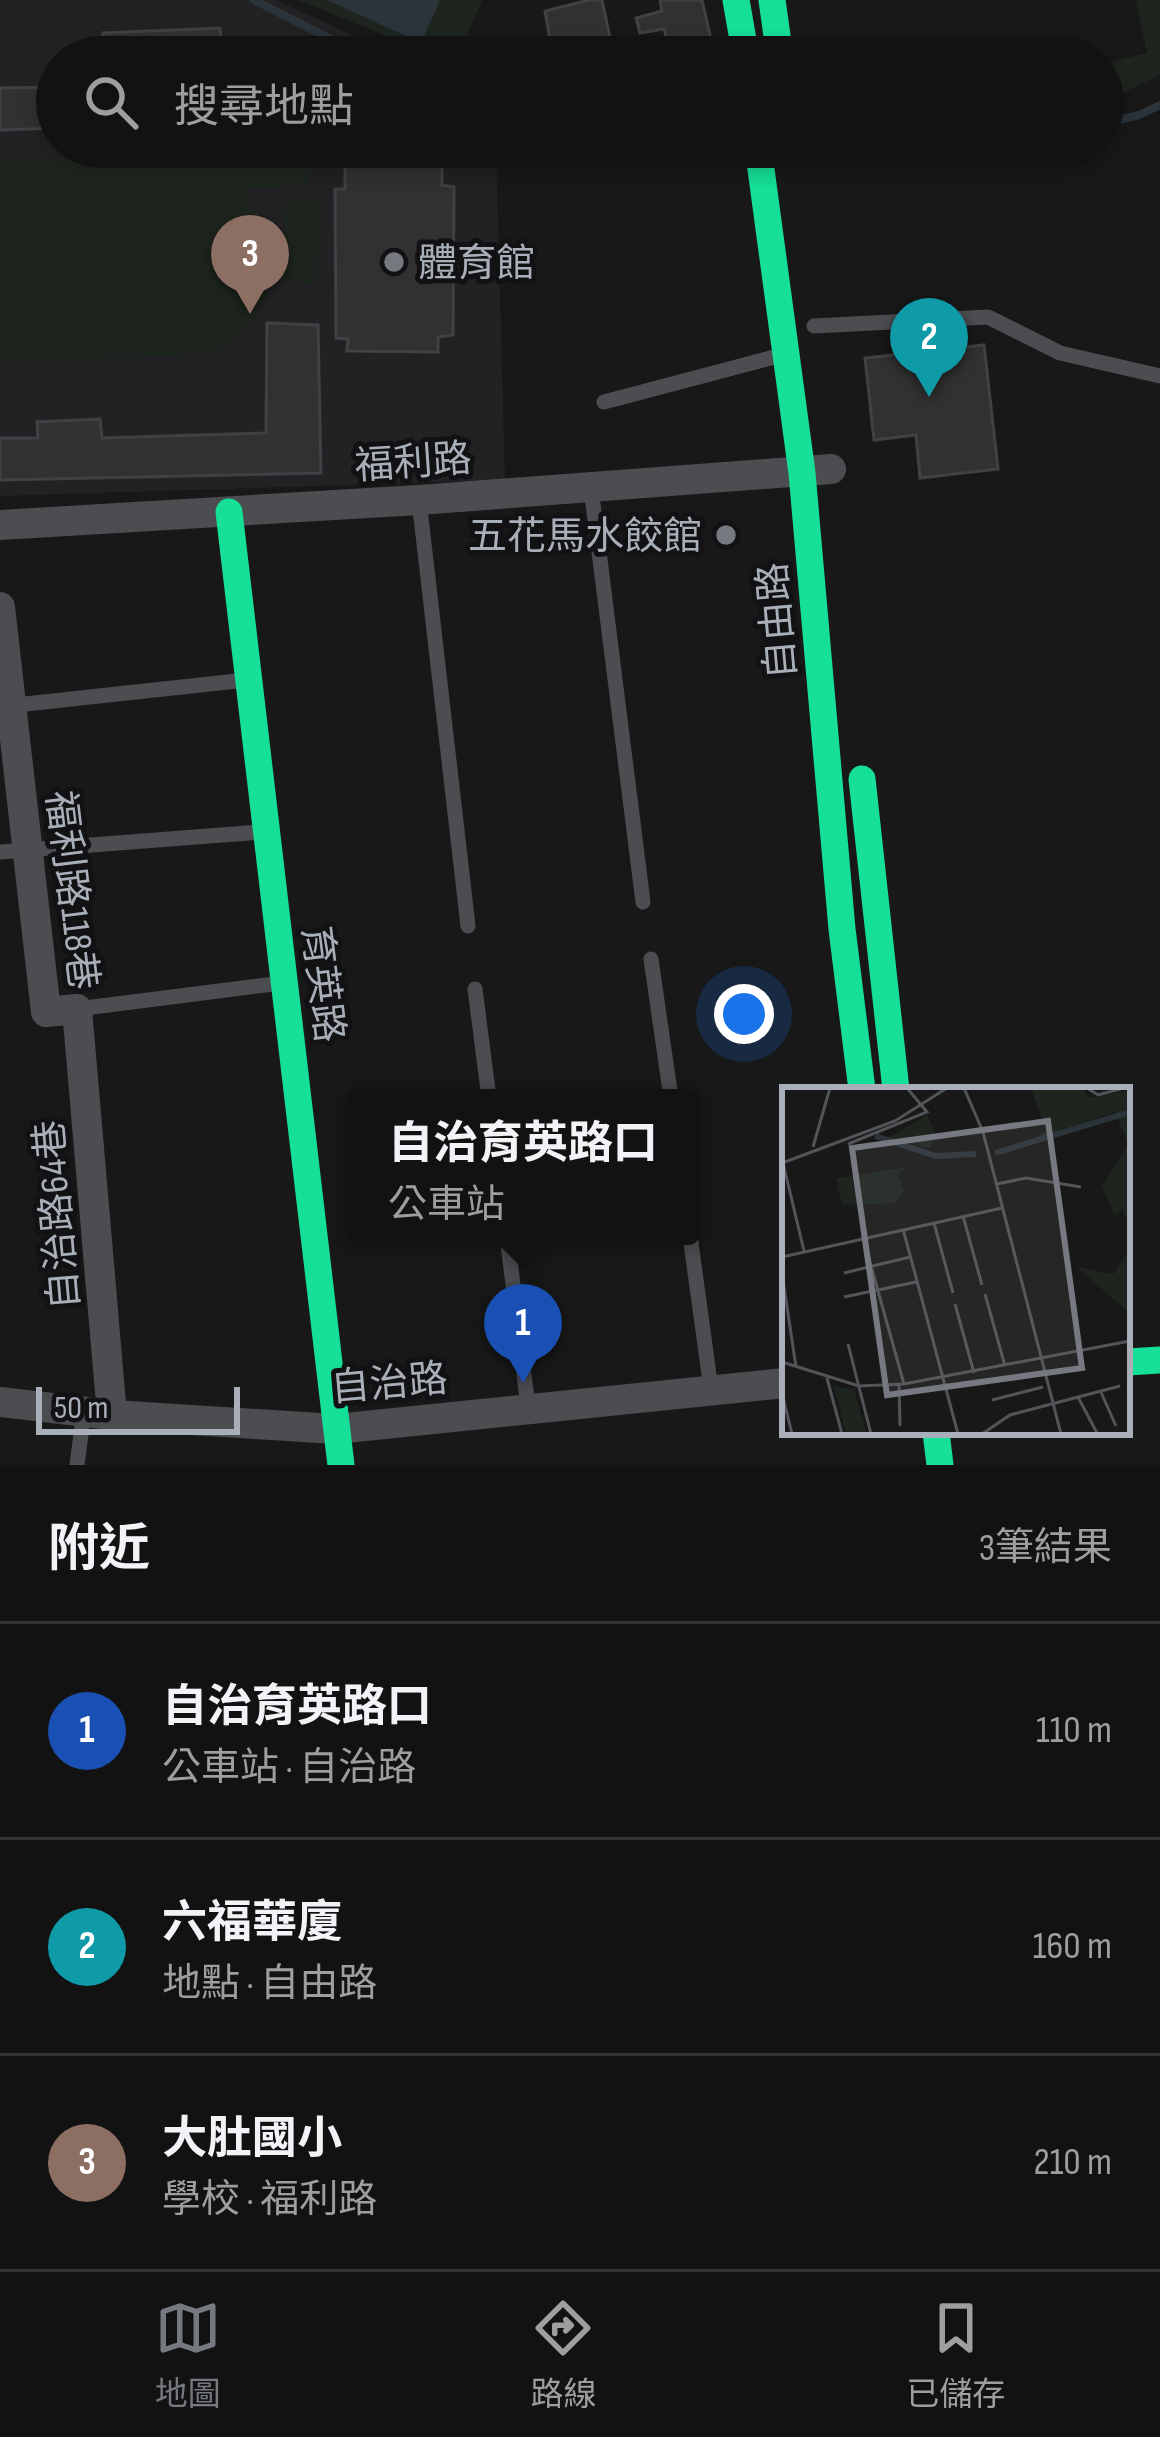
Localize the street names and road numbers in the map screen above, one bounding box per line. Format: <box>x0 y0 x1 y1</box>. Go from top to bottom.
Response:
street label: 福利路 <box>353 436 473 491</box>
street label: 自由路 <box>750 560 807 681</box>
street label: 福利路118巷 <box>35 788 106 993</box>
street label: 育英路 <box>291 923 352 1045</box>
street label: 自治路64巷 <box>27 1118 90 1311</box>
street label: 自治路 <box>329 1356 450 1413</box>

